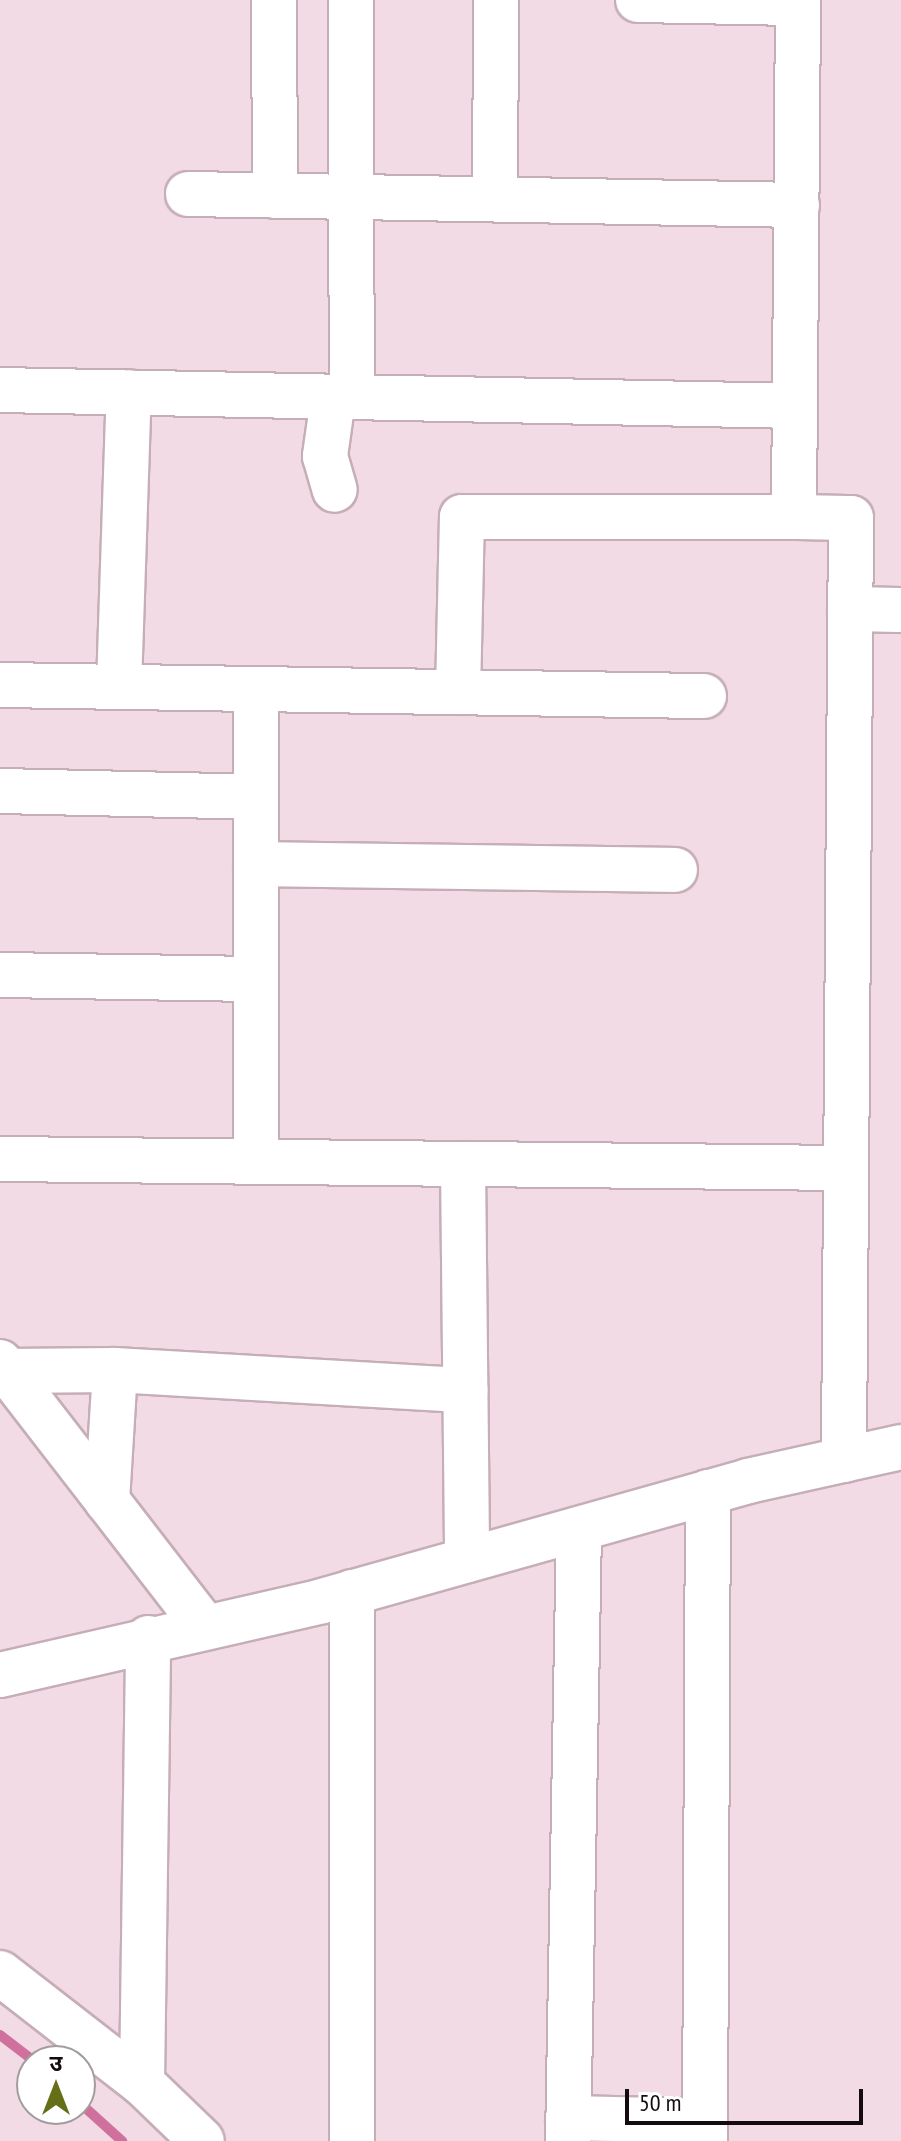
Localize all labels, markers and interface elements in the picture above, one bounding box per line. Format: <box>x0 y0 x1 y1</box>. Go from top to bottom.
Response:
north arrow <box>16 2045 96 2125</box>
text: उ <box>50 2049 62 2077</box>
scale bar <box>629 2073 867 2123</box>
text: 50 m <box>639 2087 681 2118</box>

